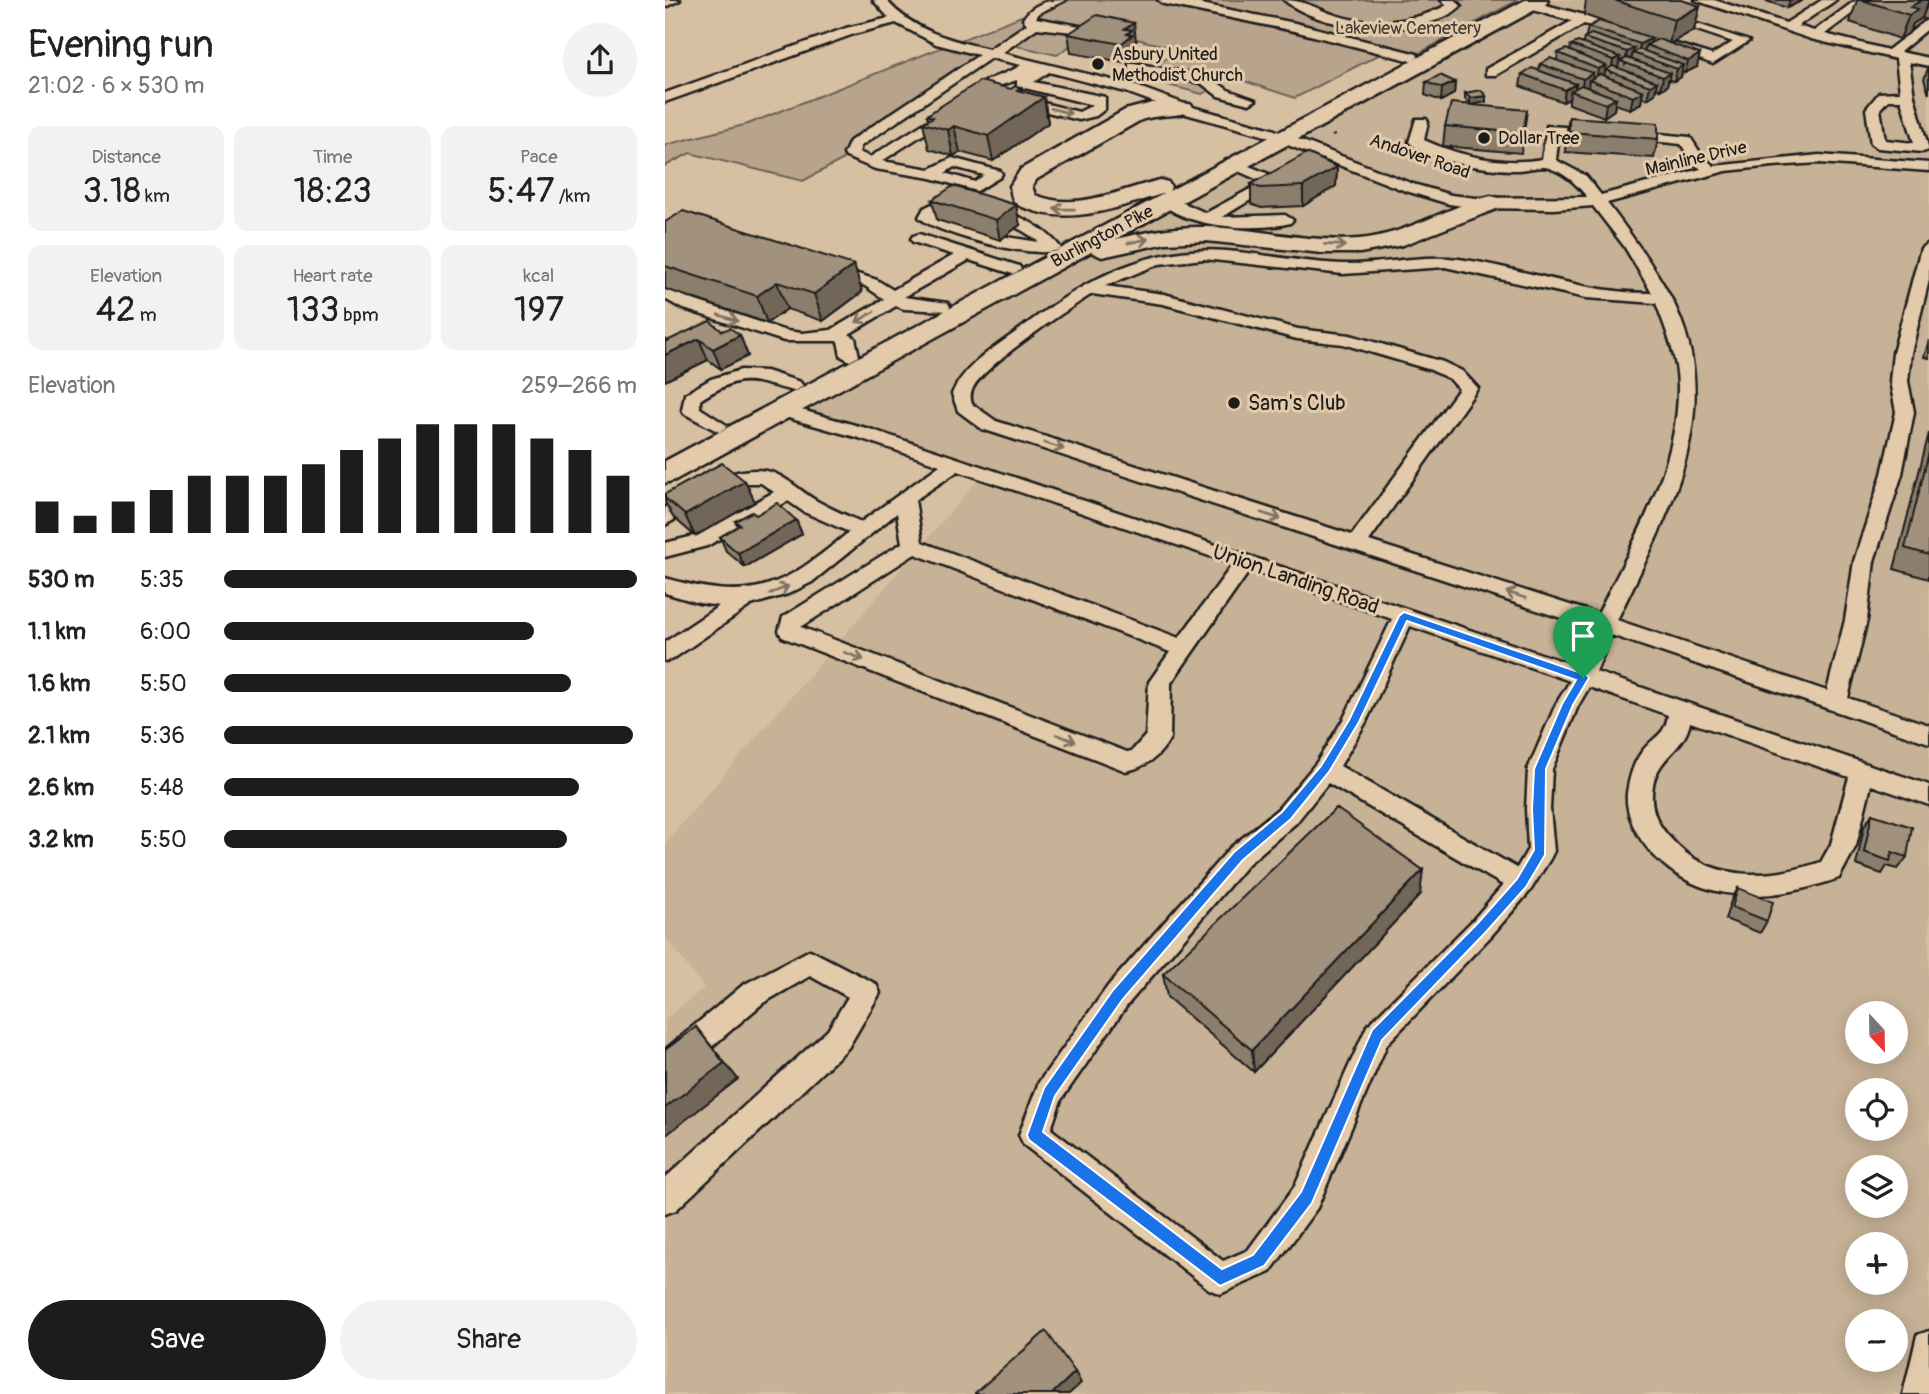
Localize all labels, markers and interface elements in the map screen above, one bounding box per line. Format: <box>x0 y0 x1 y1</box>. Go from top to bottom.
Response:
park label: Lakeview Cemetery <box>1335 17 1481 40</box>
text: Evening run <box>28 21 214 69</box>
button: share <box>563 23 637 97</box>
place label: Asbury United Methodist Church <box>1112 43 1243 87</box>
marker: Asbury United Methodist Church <box>1090 56 1106 72</box>
text: 21:02 · 6 × 530 m <box>28 71 204 100</box>
one-way arrow <box>1049 105 1072 118</box>
place label: Dollar Tree <box>1498 127 1580 150</box>
street label: Andover Road <box>1367 129 1473 184</box>
marker: Dollar Tree <box>1476 130 1492 146</box>
street label: Mainline Drive <box>1643 136 1749 181</box>
text: Distance <box>91 145 161 169</box>
text: Time <box>313 145 352 169</box>
text: Pace <box>520 145 558 169</box>
text: 3.18 <box>82 169 141 213</box>
text: 18:23 <box>293 169 372 213</box>
text: 5:47 <box>487 169 555 213</box>
text: km <box>141 184 170 208</box>
text: /km <box>555 184 590 208</box>
street label: Burlington Pike <box>1047 200 1157 273</box>
one-way arrow <box>1053 202 1076 216</box>
one-way arrow <box>1126 234 1149 248</box>
one-way arrow <box>1323 239 1346 252</box>
text: Elevation <box>90 264 162 288</box>
text: Heart rate <box>292 264 373 288</box>
text: kcal <box>523 264 554 288</box>
text: 42 <box>96 288 136 332</box>
text: 133 <box>286 288 339 332</box>
text: 197 <box>514 288 564 332</box>
text: m <box>136 303 157 327</box>
text: bpm <box>339 303 379 327</box>
one-way arrow <box>855 311 875 325</box>
one-way arrow <box>717 313 739 325</box>
text: Elevation <box>28 371 116 400</box>
text: 259–266 m <box>521 371 637 400</box>
place label: Sam's Club <box>1248 390 1346 417</box>
marker: Sam's Club <box>1226 395 1242 411</box>
one-way arrow <box>1043 441 1065 453</box>
one-way arrow <box>1259 511 1281 524</box>
street label: Union Landing Road <box>1209 538 1383 621</box>
text: 530 m <box>28 565 94 594</box>
text: 5:35 <box>140 565 184 594</box>
one-way arrow <box>767 582 789 595</box>
one-way arrow <box>1505 588 1527 600</box>
pin <box>1553 606 1613 678</box>
text: 1.1 km <box>28 617 86 646</box>
text: 6:00 <box>140 617 191 646</box>
icon: arrive <box>1564 617 1602 655</box>
one-way arrow <box>842 650 864 663</box>
text: 1.6 km <box>28 669 90 698</box>
text: 5:50 <box>140 669 187 698</box>
text: 2.1 km <box>28 721 90 750</box>
text: 5:36 <box>140 721 185 750</box>
one-way arrow <box>1055 733 1076 746</box>
text: 2.6 km <box>28 773 94 802</box>
text: 5:48 <box>140 773 184 802</box>
text: 3.2 km <box>28 825 94 854</box>
text: 5:50 <box>140 825 187 854</box>
north arrow <box>1845 1001 1907 1064</box>
map controls <box>1845 1001 1908 1372</box>
button: locate <box>1845 1078 1908 1141</box>
button: layers <box>1845 1155 1908 1218</box>
button: + <box>1845 1232 1908 1295</box>
button: Save <box>28 1300 326 1380</box>
button: Share <box>340 1300 637 1380</box>
button: − <box>1845 1309 1908 1372</box>

